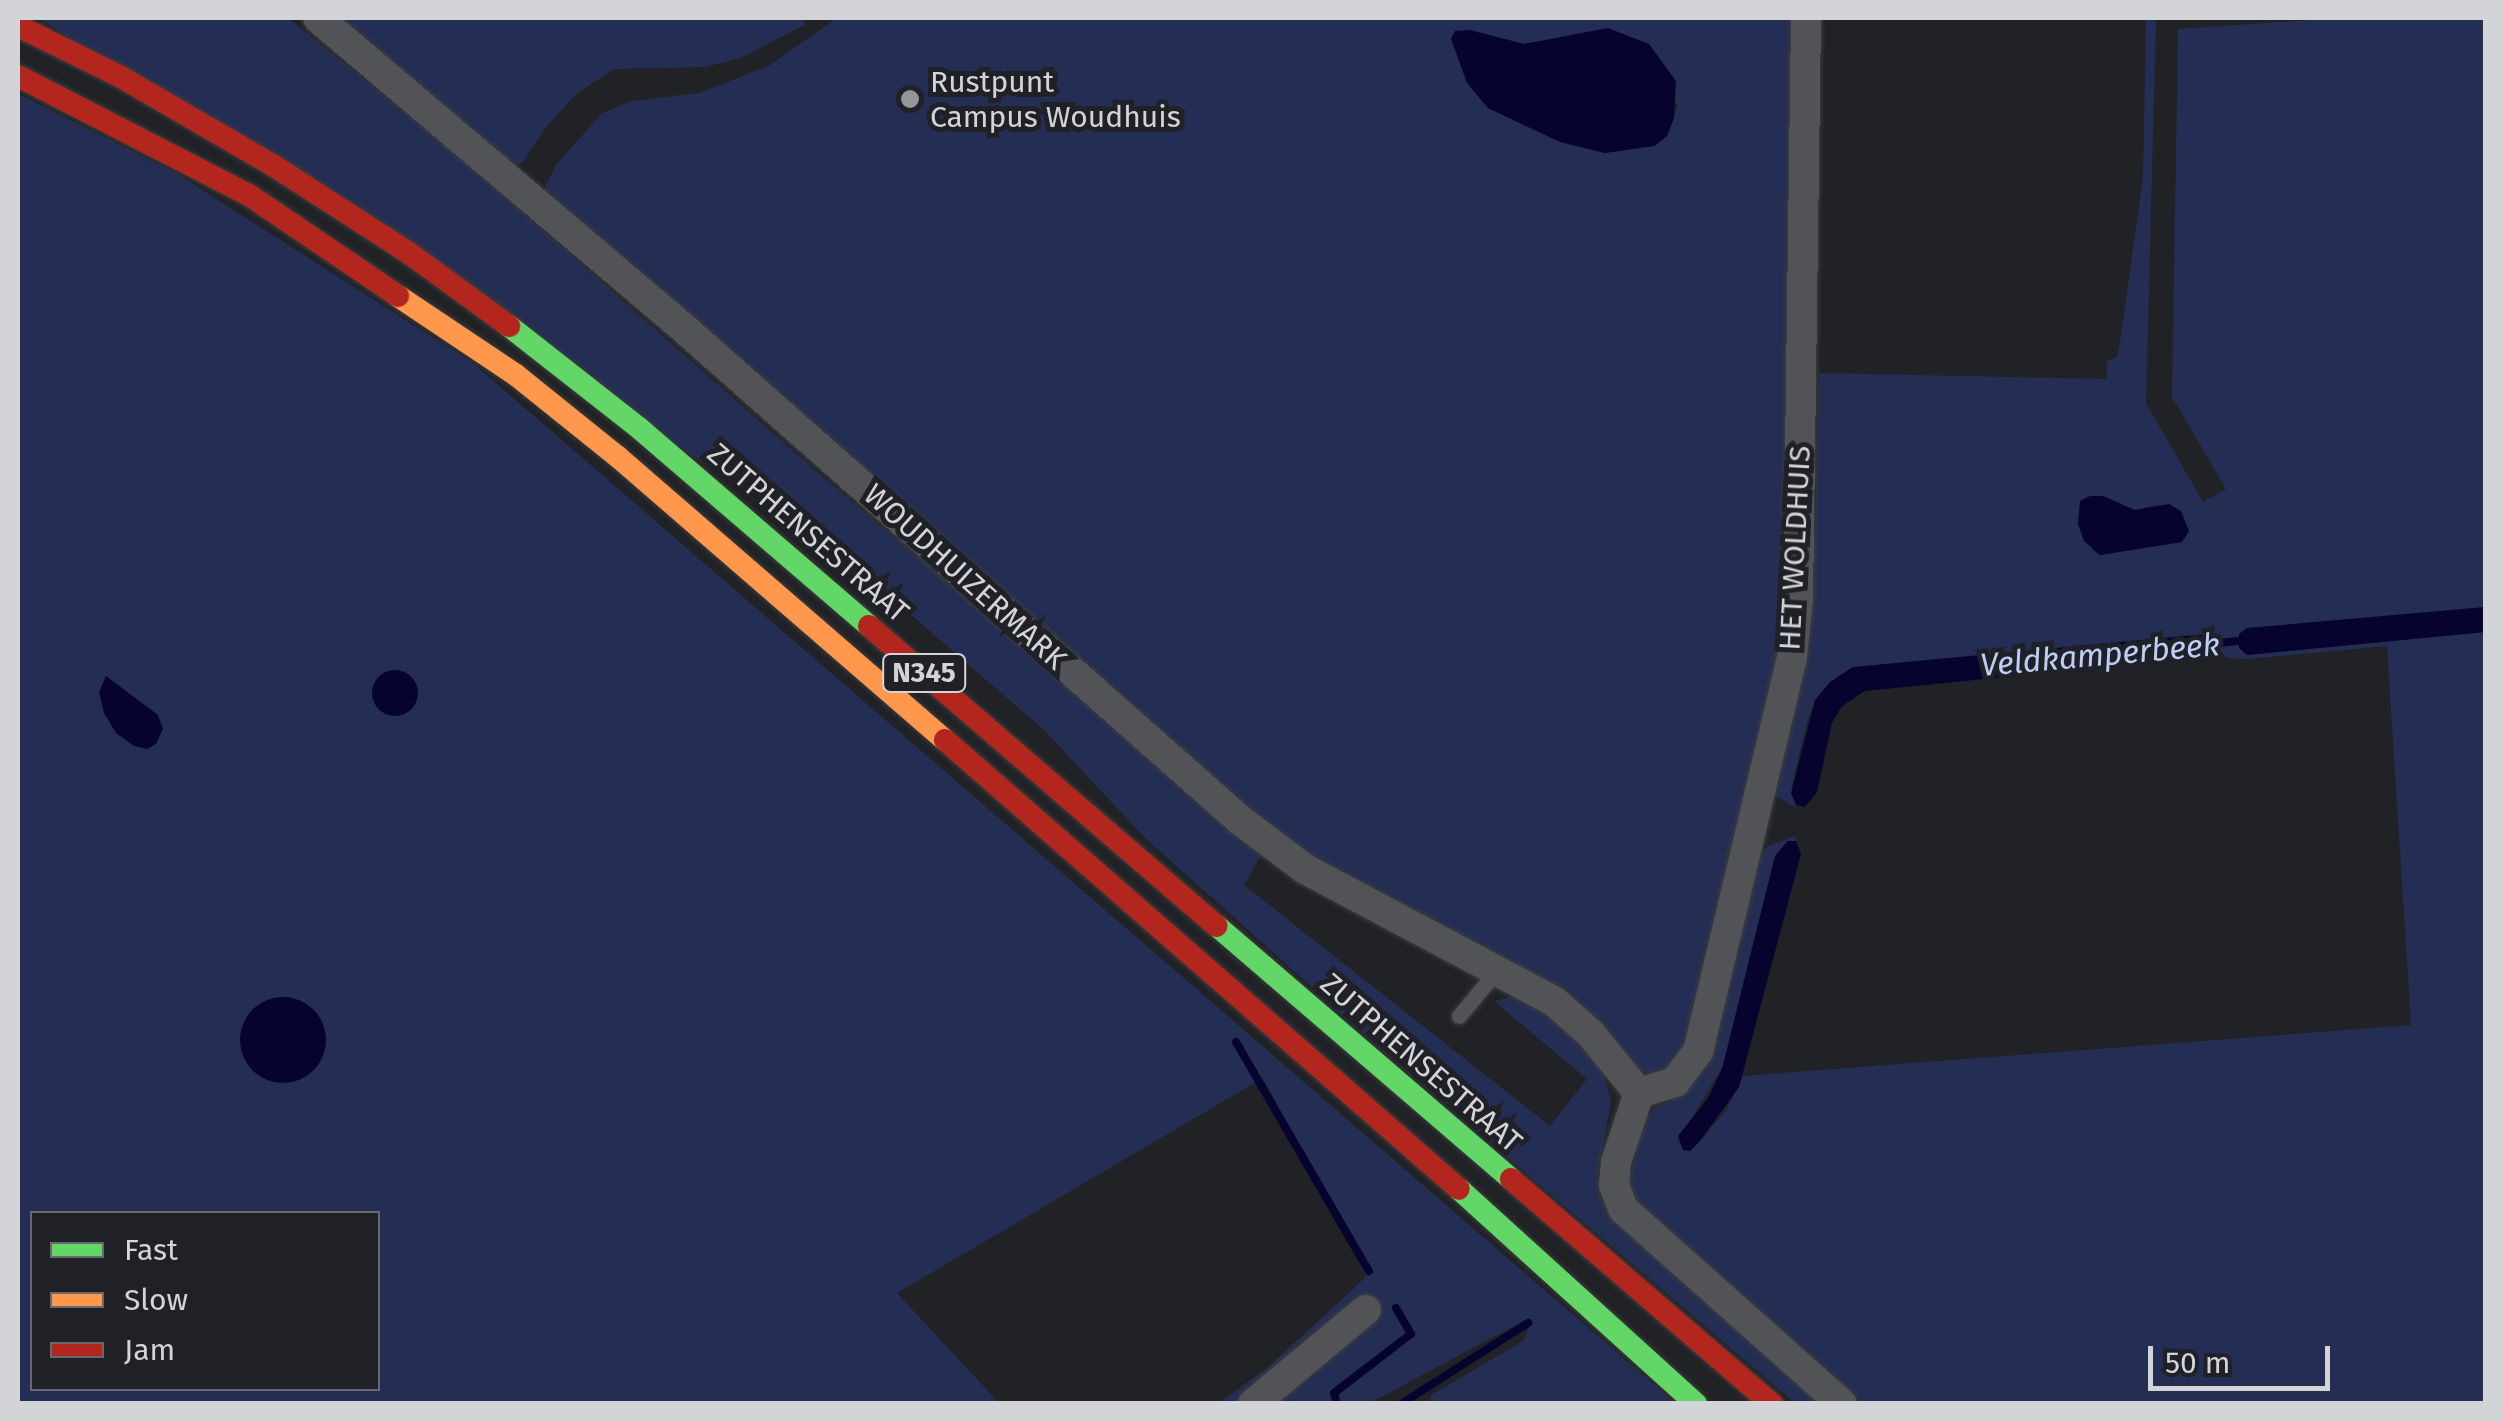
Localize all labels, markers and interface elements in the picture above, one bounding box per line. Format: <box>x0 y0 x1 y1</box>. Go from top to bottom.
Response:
place label: Rustpunt Campus Woudhuis <box>930 64 1181 134</box>
marker: Rustpunt Campus Woudhuis <box>899 88 921 110</box>
street label: ZUTPHENSESTRAAT <box>700 436 916 630</box>
street label: HET WOLDHUIS <box>1772 445 1818 651</box>
street label: WOUDHUIZERMARK <box>856 477 1074 677</box>
water label: Veldkamperbeek <box>1979 625 2221 685</box>
road number: N345 <box>882 650 966 696</box>
street label: ZUTPHENSESTRAAT <box>1313 966 1529 1160</box>
legend <box>30 1211 380 1391</box>
text: Fast <box>124 1232 178 1268</box>
text: Slow <box>124 1282 188 1318</box>
scale bar <box>2153 1326 2336 1388</box>
text: Jam <box>124 1332 175 1368</box>
text: 50 m <box>2165 1345 2230 1381</box>

